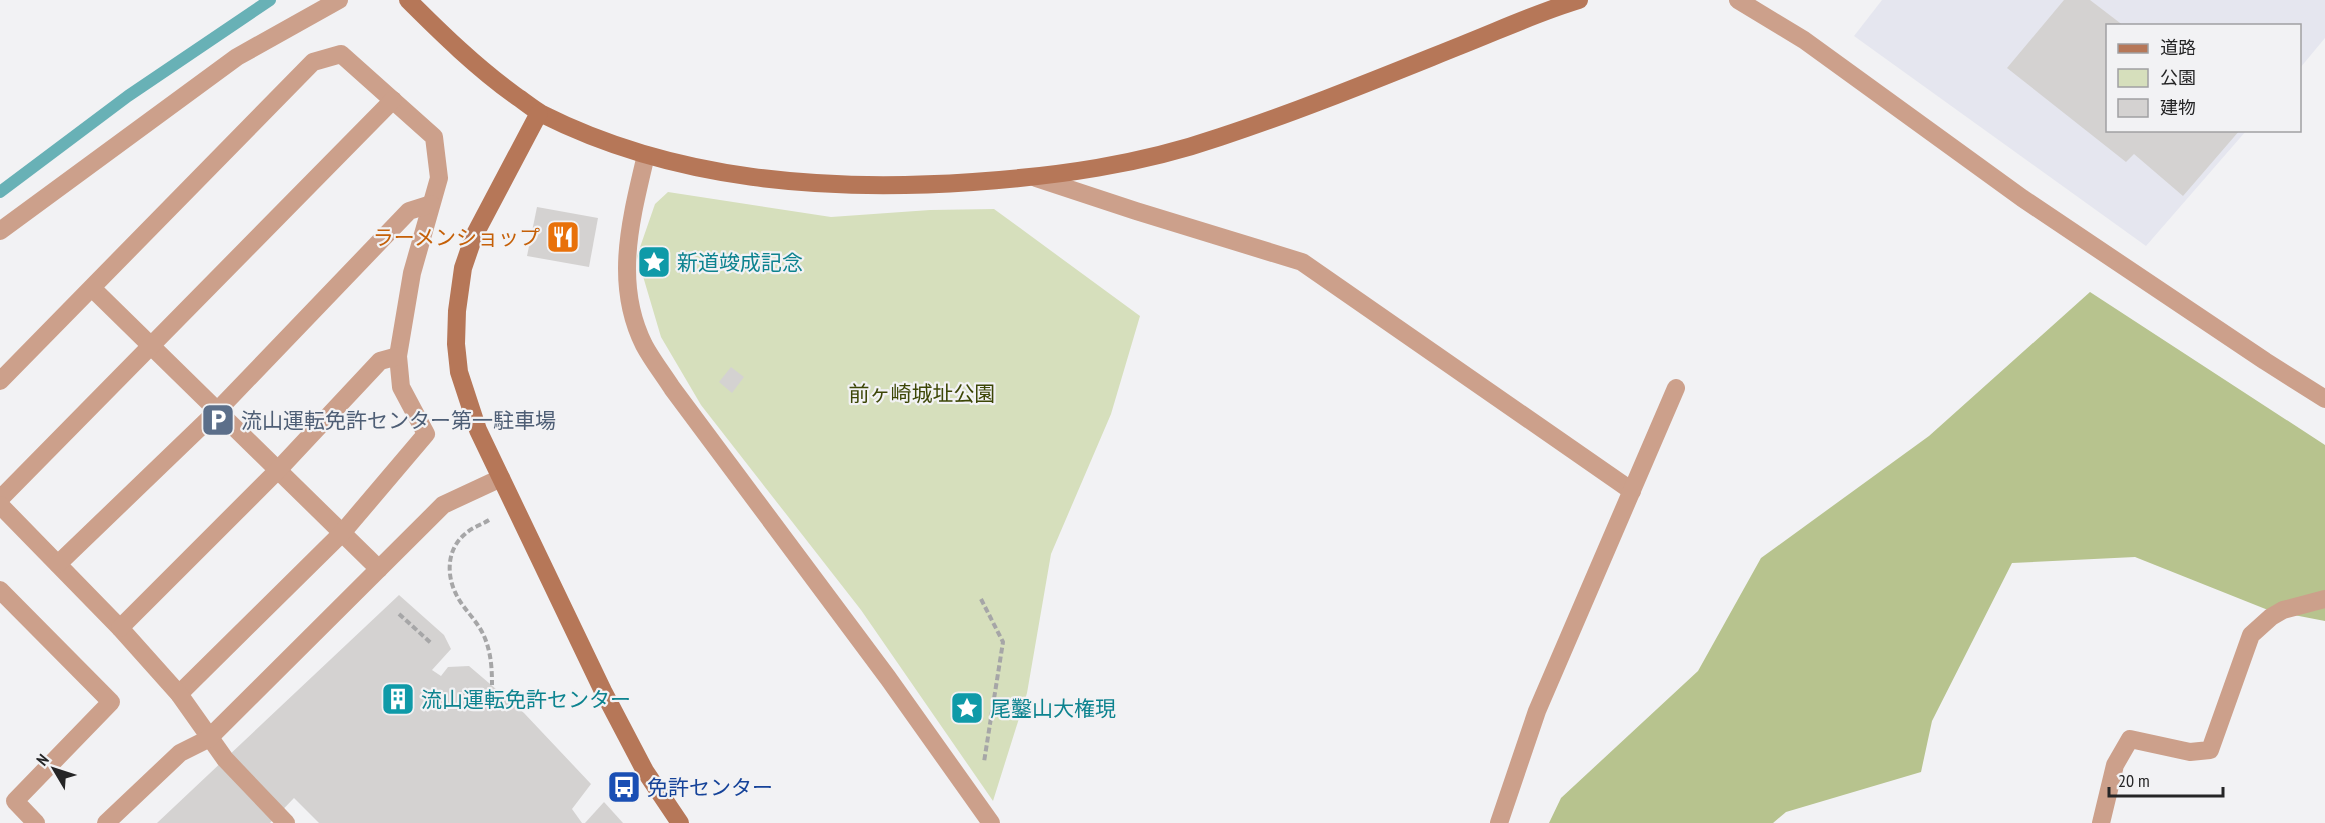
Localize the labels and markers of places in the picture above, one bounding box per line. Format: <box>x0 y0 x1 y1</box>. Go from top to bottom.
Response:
restaurant icon: ラーメンショップ <box>545 219 581 255</box>
place label: ラーメンショップ <box>373 224 540 251</box>
place icon: 新道竣成記念 <box>636 244 672 280</box>
place label: 新道竣成記念 <box>677 249 803 276</box>
parking icon: 流山運転免許センター第一駐車場 <box>200 402 236 438</box>
place label: 流山運転免許センター第一駐車場 <box>241 407 556 434</box>
building icon: 流山運転免許センター <box>380 681 416 717</box>
place label: 流山運転免許センター <box>421 686 631 713</box>
place icon: 尾鑿山大権現 <box>949 690 985 726</box>
place label: 尾鑿山大権現 <box>990 695 1116 722</box>
bus stop icon: 免許センター <box>606 769 642 805</box>
place label: 免許センター <box>647 774 773 801</box>

